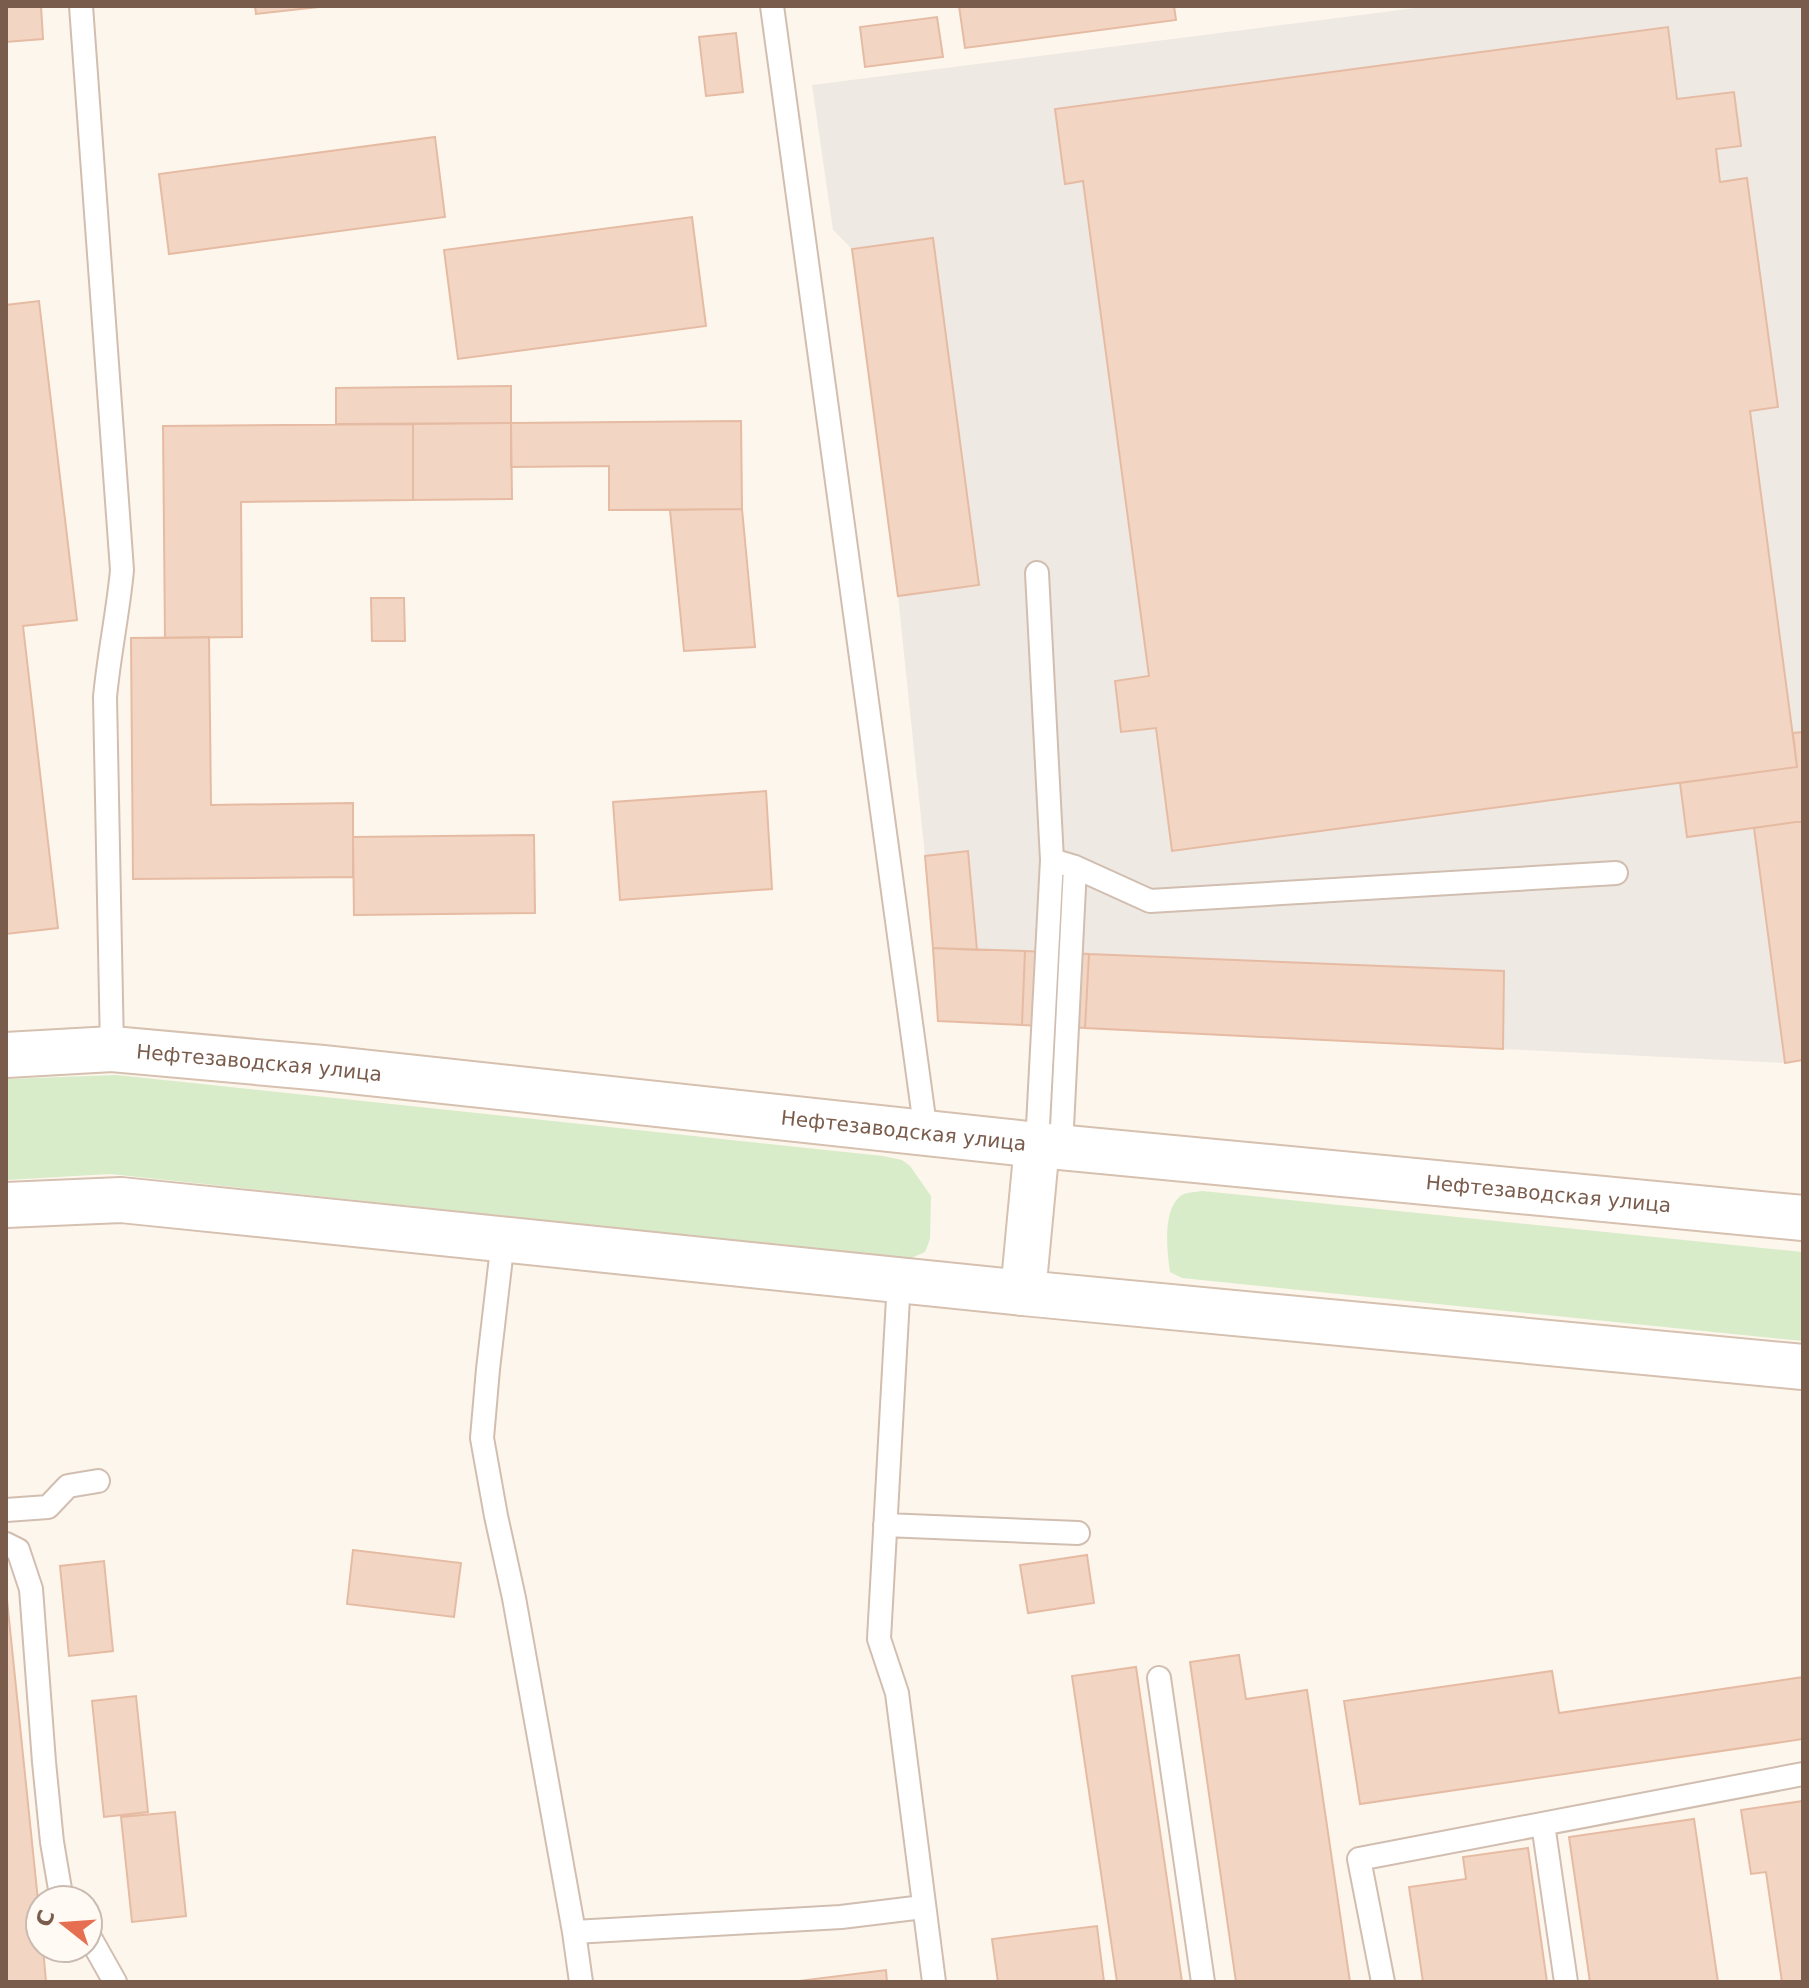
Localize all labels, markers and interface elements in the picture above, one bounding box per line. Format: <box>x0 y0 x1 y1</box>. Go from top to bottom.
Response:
street label: Нефтезаводская улица <box>135 1039 383 1086</box>
street label: Нефтезаводская улица <box>780 1105 1027 1156</box>
street label: Нефтезаводская улица <box>1425 1170 1672 1217</box>
north arrow <box>24 1884 104 1964</box>
text: С <box>31 1907 60 1930</box>

